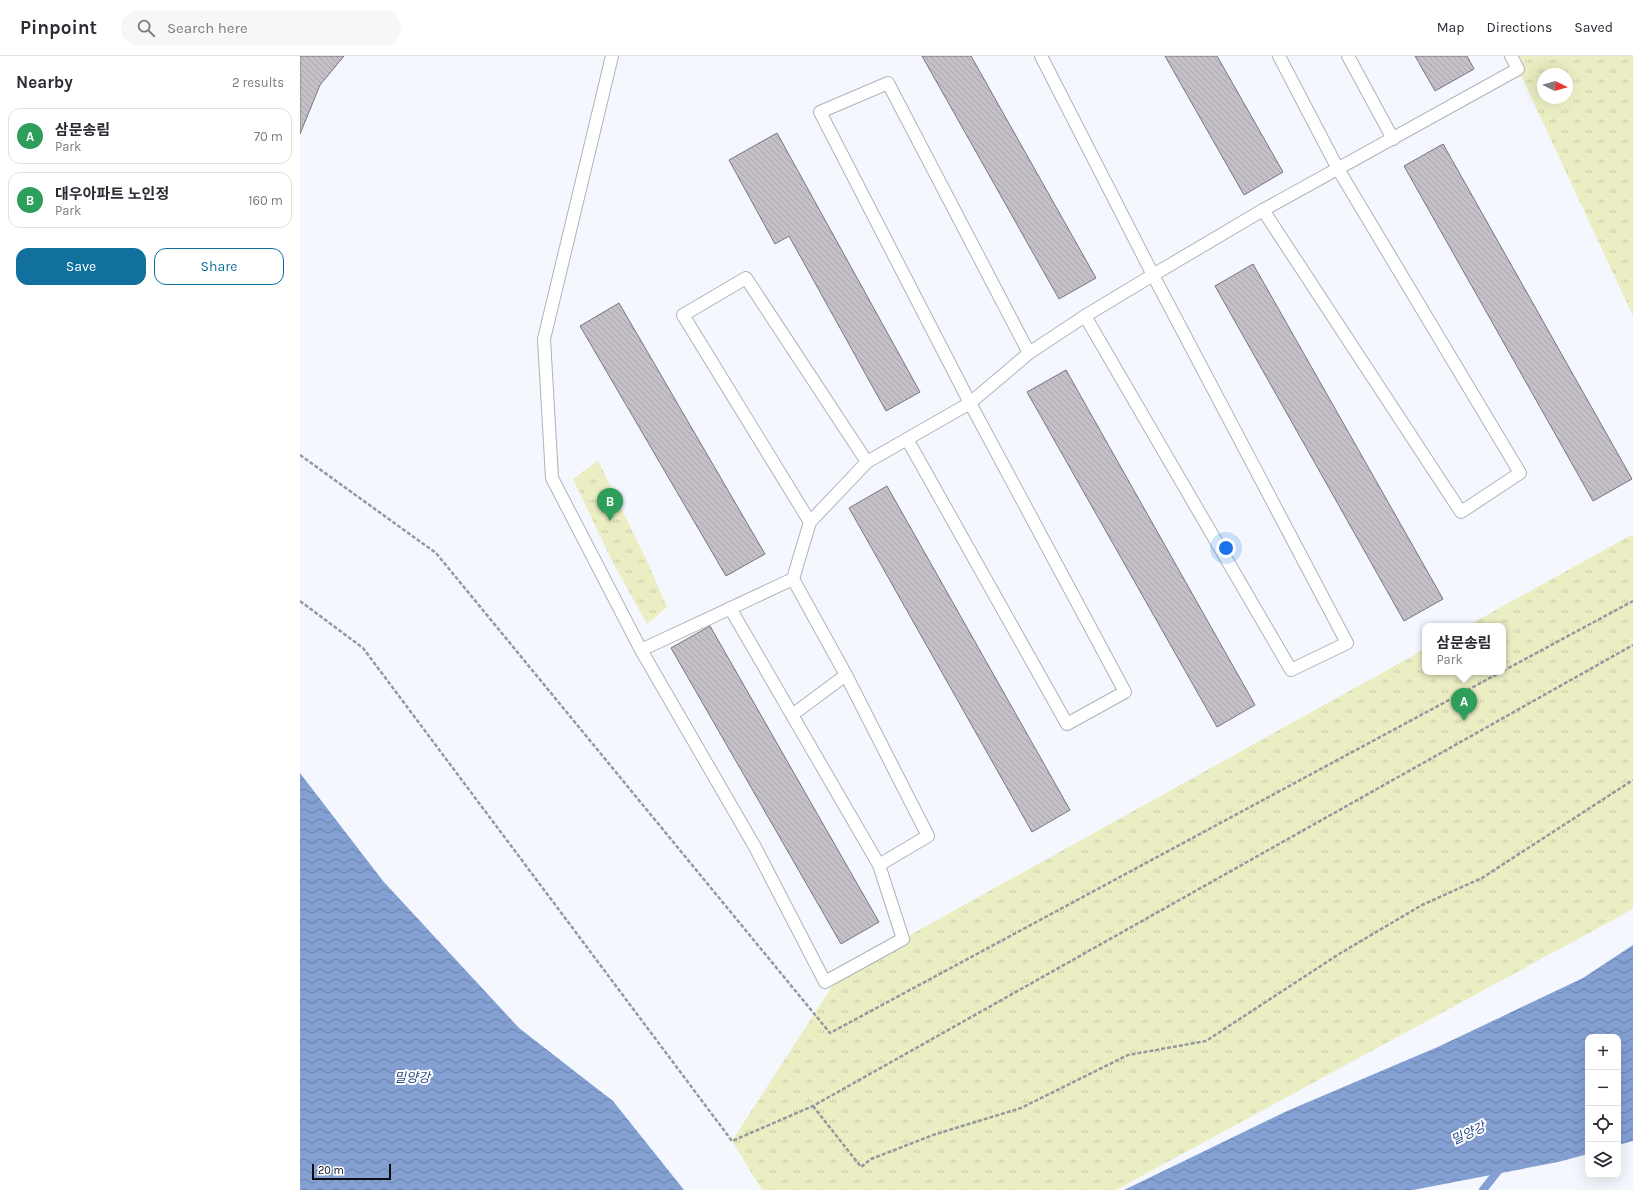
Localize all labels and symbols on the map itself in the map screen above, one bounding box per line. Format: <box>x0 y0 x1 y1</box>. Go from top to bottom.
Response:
north arrow <box>1537 68 1573 104</box>
pin: B <box>597 488 623 521</box>
your location <box>1216 538 1236 558</box>
pin: A <box>1451 688 1477 721</box>
water label: 밀양강 <box>394 1070 432 1085</box>
water label: 밀양강 <box>1449 1118 1489 1148</box>
scale bar <box>312 1162 391 1181</box>

